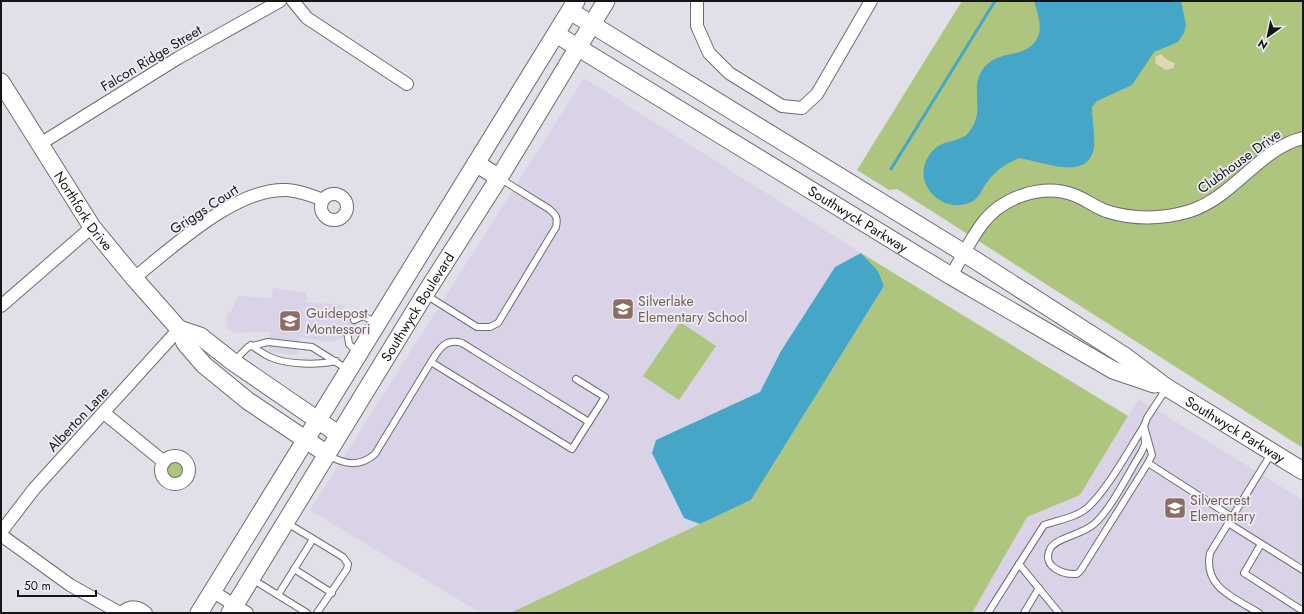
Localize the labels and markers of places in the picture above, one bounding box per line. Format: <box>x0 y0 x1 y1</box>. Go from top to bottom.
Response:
place label: Silverlake Elementary School <box>638 291 748 327</box>
school or university icon: Silverlake Elementary School <box>610 296 636 322</box>
place label: Guidepost Montessori <box>306 303 370 339</box>
school or university icon: Guidepost Montessori <box>277 308 303 334</box>
place label: Silvercrest Elementary <box>1190 490 1256 526</box>
school or university icon: Silvercrest Elementary <box>1162 495 1188 521</box>

